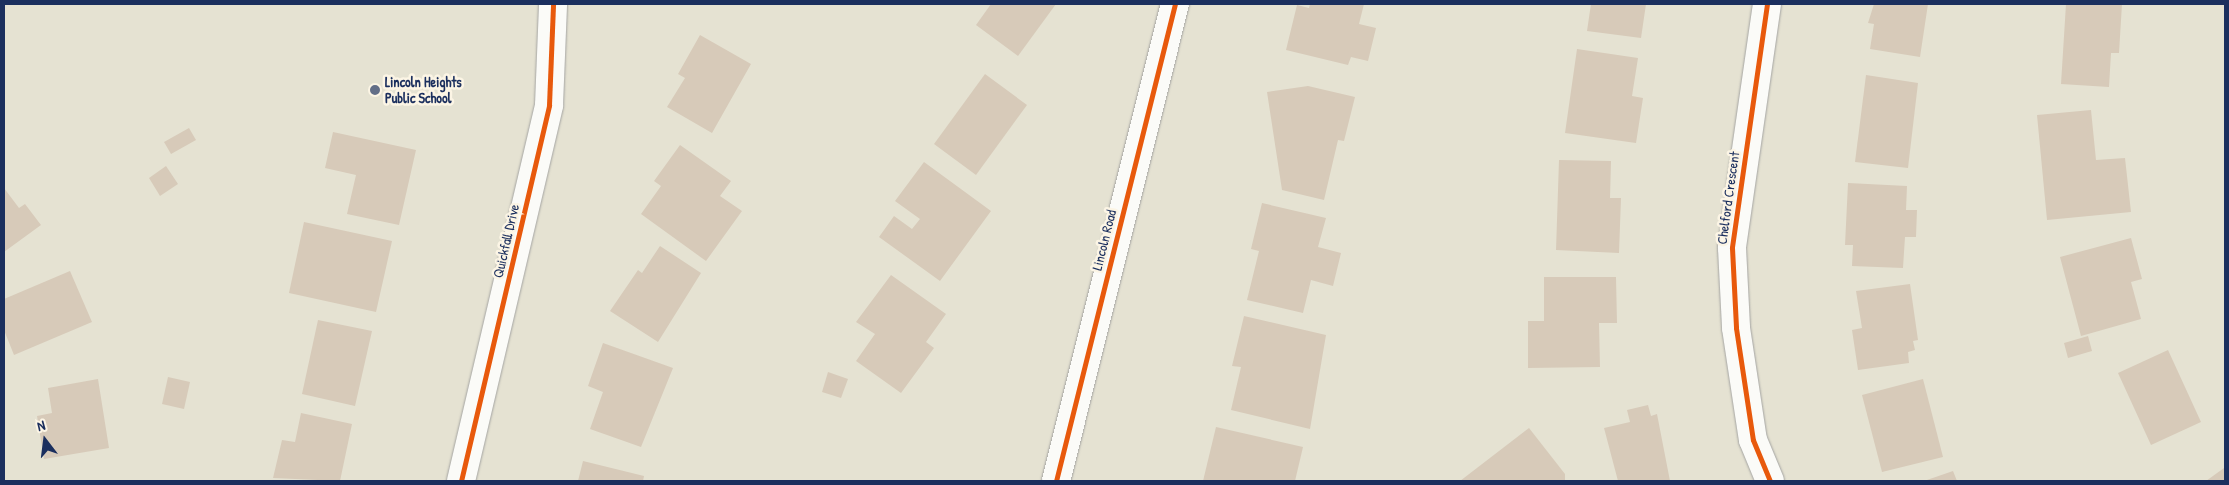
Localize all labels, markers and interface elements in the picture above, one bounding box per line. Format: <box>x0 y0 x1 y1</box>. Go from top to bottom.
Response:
place label: Lincoln Heights Public School <box>385 74 462 106</box>
marker: Lincoln Heights Public School <box>369 84 381 96</box>
street label: Chelford Crescent <box>1713 150 1743 246</box>
street label: Quickfall Drive <box>489 202 523 280</box>
street label: Lincoln Road <box>1088 208 1120 272</box>
north arrow <box>20 415 70 465</box>
text: N <box>35 415 47 435</box>

